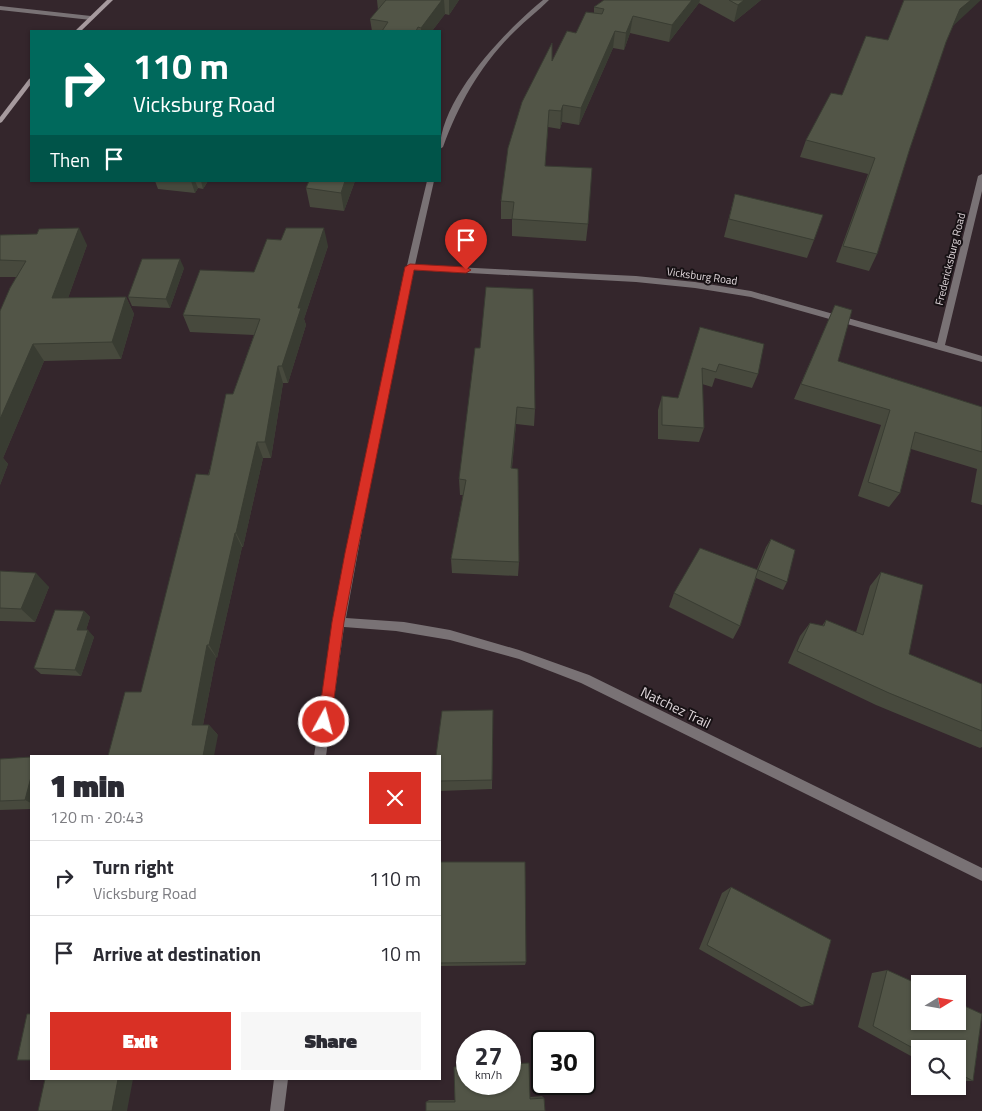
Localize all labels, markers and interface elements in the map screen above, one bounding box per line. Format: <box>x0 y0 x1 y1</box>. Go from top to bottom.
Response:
text: 110 m <box>133 39 229 93</box>
icon: right <box>50 50 115 115</box>
text: Vicksburg Road <box>133 87 275 121</box>
text: Then <box>50 145 90 174</box>
icon: arrive <box>100 145 128 173</box>
street label: Fredericksburg Road <box>931 211 969 307</box>
pin <box>445 219 487 270</box>
icon: arrive <box>452 226 480 254</box>
street label: Vicksburg Road <box>666 263 739 289</box>
street label: Natchez Trail <box>637 681 715 733</box>
position arrow <box>297 695 349 747</box>
text: 1 min <box>50 763 125 809</box>
button: close <box>369 772 421 824</box>
text: 120 m · 20:43 <box>50 805 144 829</box>
text: Turn right <box>93 852 174 881</box>
icon: right <box>50 864 78 892</box>
text: 110 m <box>369 864 421 893</box>
text: Vicksburg Road <box>93 881 197 905</box>
icon: arrive <box>50 939 78 967</box>
text: Arrive at destination <box>93 939 261 968</box>
text: 10 m <box>380 939 421 968</box>
north arrow <box>911 975 966 1030</box>
map controls <box>911 975 966 1095</box>
button: Exit <box>50 1012 231 1070</box>
button: Share <box>241 1012 421 1070</box>
speed limit sign: 30 <box>531 1030 596 1095</box>
text: 27 <box>474 1037 503 1075</box>
button: search <box>911 1040 966 1095</box>
text: km/h <box>475 1065 502 1084</box>

